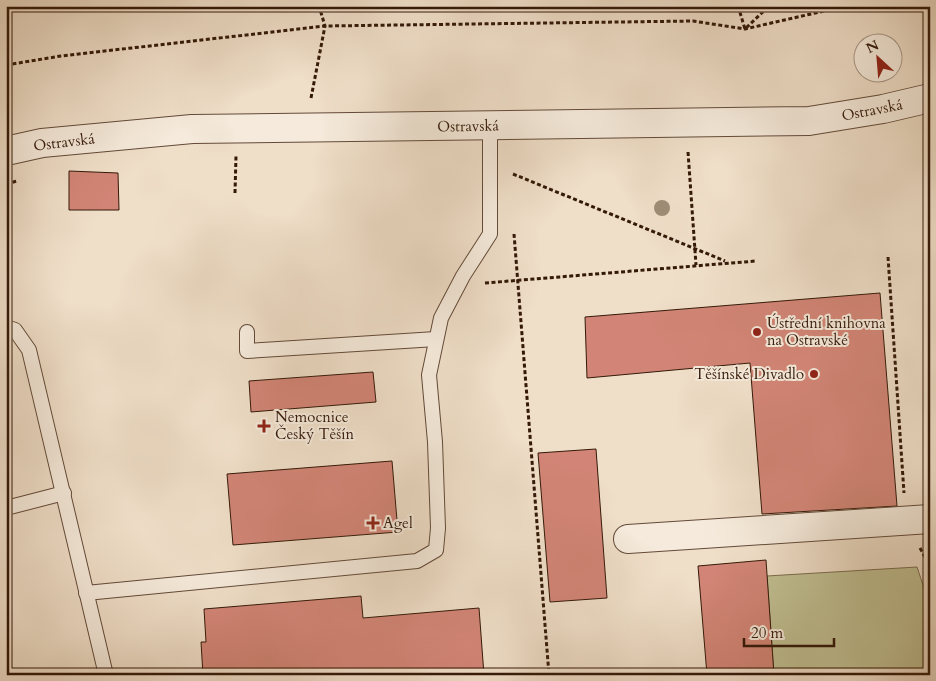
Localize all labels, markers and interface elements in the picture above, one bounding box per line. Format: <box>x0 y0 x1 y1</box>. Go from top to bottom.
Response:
north arrow <box>854 32 904 82</box>
text: N <box>863 36 882 58</box>
street label: Ostravská <box>840 94 905 126</box>
street label: Ostravská <box>437 115 500 137</box>
street label: Ostravská <box>32 128 96 156</box>
place label: Ústřední knihovna na Ostravské <box>767 313 886 350</box>
marker: Ústřední knihovna na Ostravské <box>751 326 763 338</box>
place label: Těšínské Divadlo <box>694 364 804 384</box>
marker: Těšínské Divadlo <box>808 368 820 380</box>
place label: Nemocnice Český Těšín <box>275 407 354 444</box>
marker: Nemocnice Český Těšín <box>257 419 271 433</box>
place label: Agel <box>383 513 413 533</box>
marker: Agel <box>367 517 379 529</box>
scale bar <box>744 616 834 648</box>
text: 20 m <box>751 623 783 643</box>

